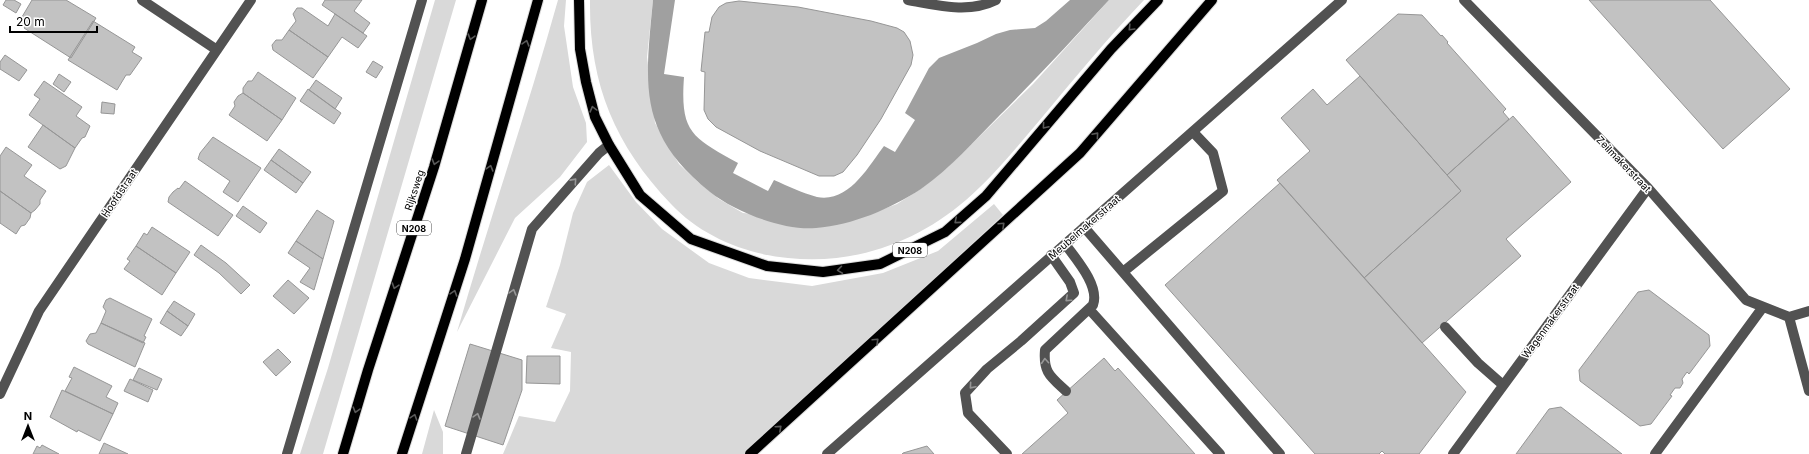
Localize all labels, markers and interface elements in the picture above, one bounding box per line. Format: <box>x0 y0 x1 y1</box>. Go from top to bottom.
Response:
scale bar <box>10 8 97 34</box>
text: 20 m <box>16 14 45 29</box>
one-way arrow <box>1128 23 1136 31</box>
one-way arrow <box>467 34 476 41</box>
one-way arrow <box>521 40 529 47</box>
one-way arrow <box>589 106 598 113</box>
one-way arrow <box>1043 121 1050 129</box>
one-way arrow <box>1092 132 1099 139</box>
street label: Zeilmakerstraat <box>1594 134 1654 195</box>
one-way arrow <box>431 159 440 166</box>
one-way arrow <box>486 165 494 172</box>
street label: Hoofdstraat <box>98 166 140 219</box>
street label: Rijksweg <box>402 168 426 212</box>
one-way arrow <box>570 178 577 185</box>
street label: Meubelmakerstraat <box>1046 192 1123 261</box>
one-way arrow <box>955 217 962 224</box>
road number: N208 <box>397 221 431 235</box>
one-way arrow <box>998 222 1005 229</box>
road number: N208 <box>893 243 927 257</box>
one-way arrow <box>836 265 843 274</box>
street label: Wagenmakerstraat <box>1519 281 1581 360</box>
one-way arrow <box>391 282 400 289</box>
one-way arrow <box>508 288 517 295</box>
one-way arrow <box>449 290 458 297</box>
one-way arrow <box>1065 294 1073 301</box>
one-way arrow <box>871 338 879 346</box>
one-way arrow <box>1040 358 1049 364</box>
one-way arrow <box>969 381 976 388</box>
north arrow <box>8 406 48 446</box>
one-way arrow <box>352 406 361 413</box>
text: N <box>24 409 32 423</box>
one-way arrow <box>472 413 481 420</box>
one-way arrow <box>409 414 418 421</box>
one-way arrow <box>775 426 782 433</box>

